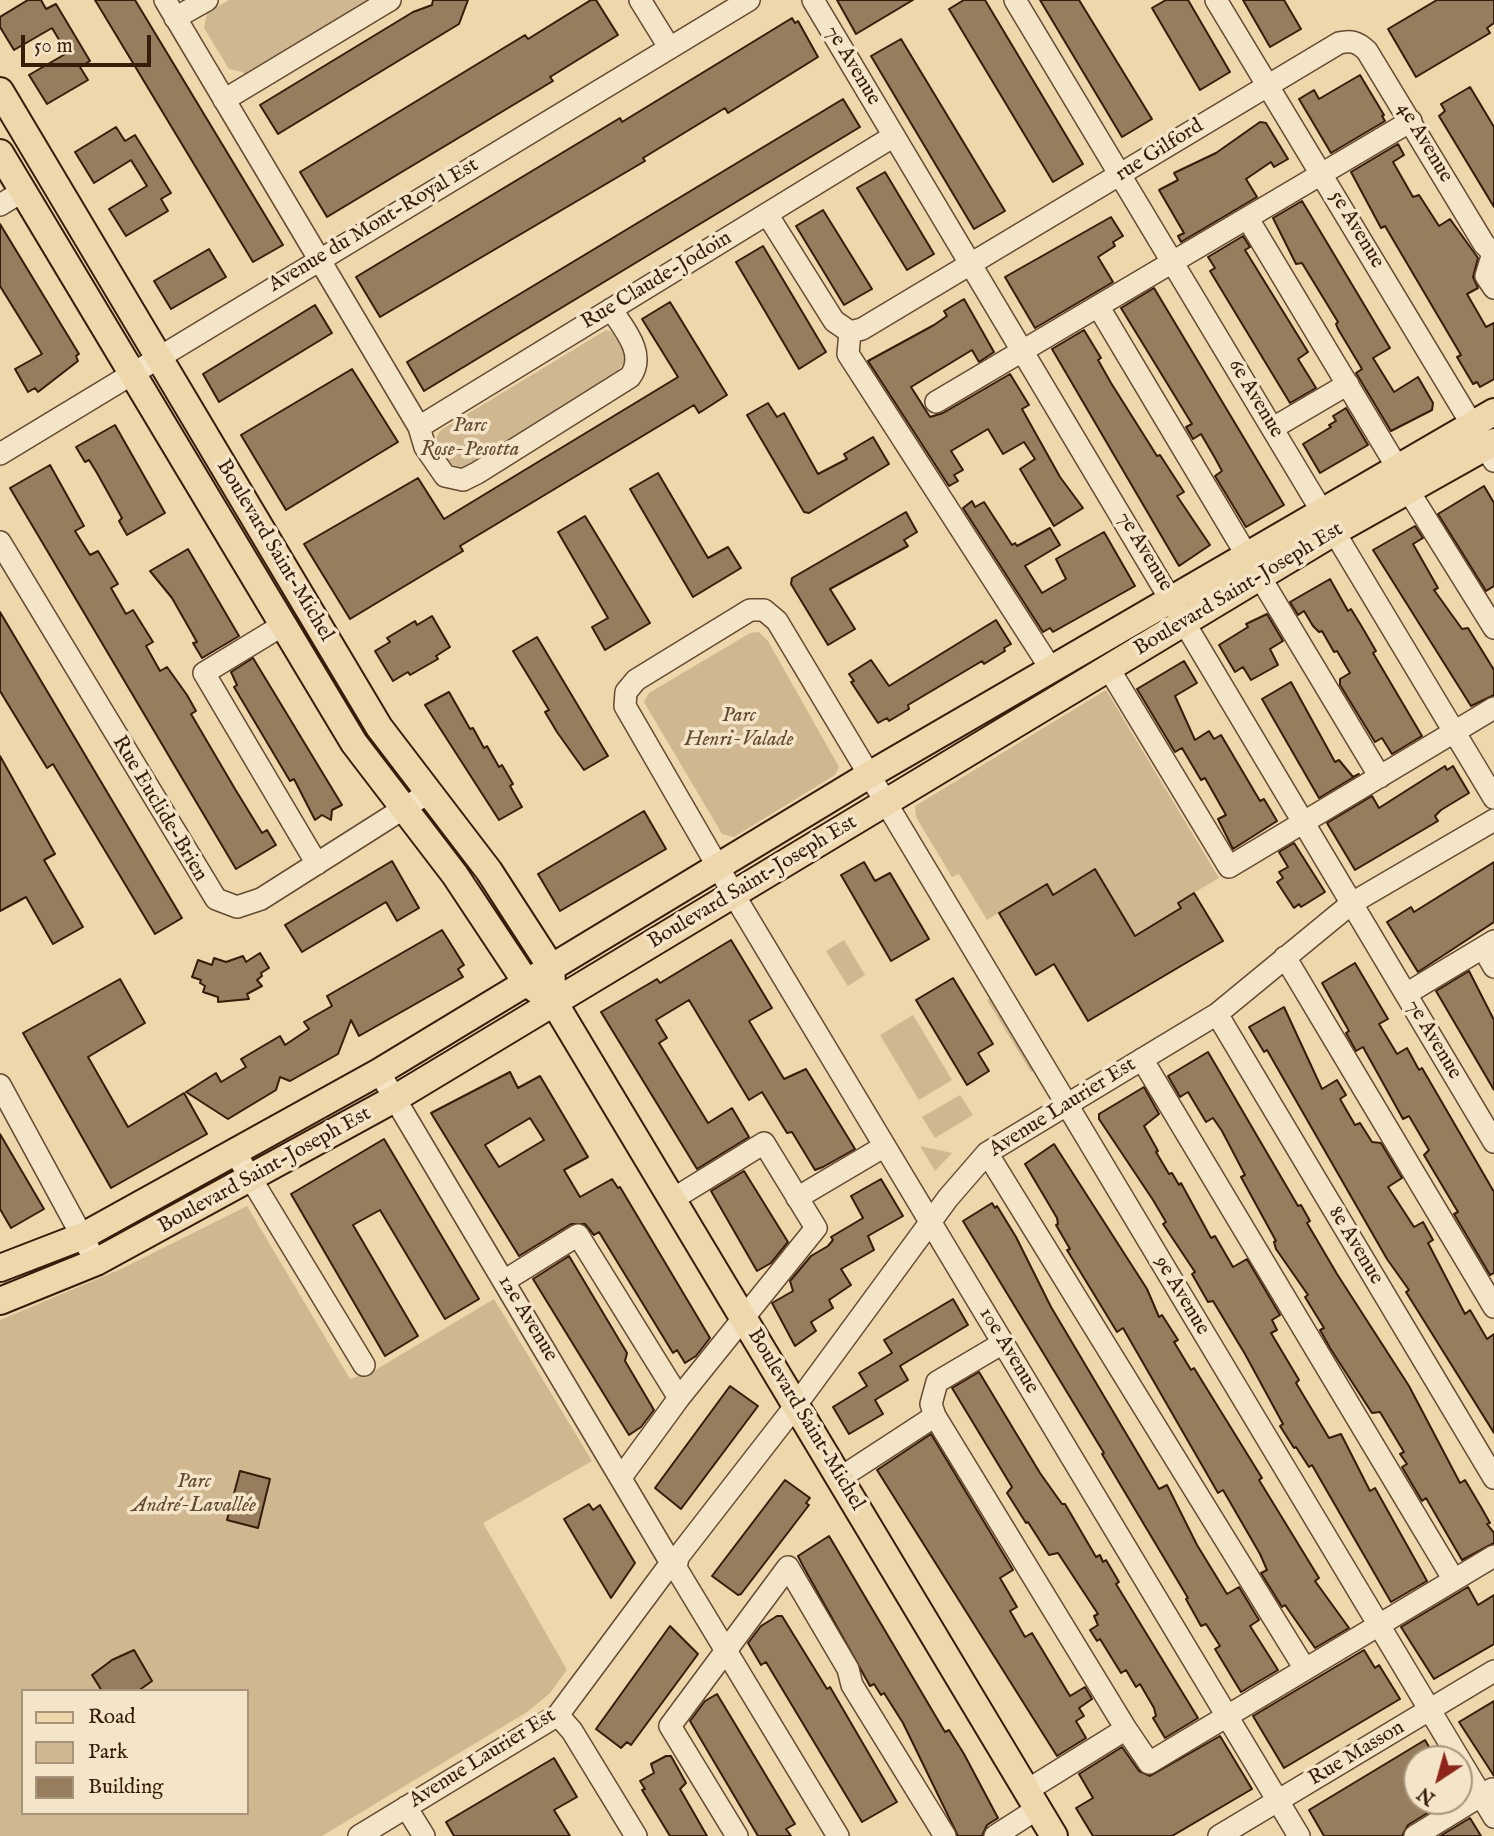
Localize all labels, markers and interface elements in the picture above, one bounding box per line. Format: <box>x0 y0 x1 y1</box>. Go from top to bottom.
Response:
scale bar <box>24 21 154 65</box>
street label: 7e Avenue <box>818 22 886 110</box>
text: 50 m <box>34 33 73 60</box>
street label: 4e Avenue <box>1390 99 1458 187</box>
street label: rue Gilford <box>1112 114 1208 188</box>
street label: Avenue du Mont-Royal Est <box>265 153 483 299</box>
street label: 5e Avenue <box>1323 187 1389 273</box>
street label: Rue Claude-Jodoin <box>577 226 737 336</box>
street label: 6e Avenue <box>1222 355 1288 443</box>
park label: Parc Rose-Pesotta <box>421 414 519 464</box>
street label: Boulevard Saint-Michel <box>210 456 338 646</box>
street label: 7e Avenue <box>1110 508 1178 596</box>
street label: Boulevard Saint-Joseph Est <box>1130 518 1348 662</box>
park label: Parc Henri-Valade <box>685 704 793 754</box>
street label: Rue Euclide-Brien <box>106 732 212 886</box>
street label: Boulevard Saint-Joseph Est <box>644 811 862 955</box>
street label: 7e Avenue <box>1399 996 1467 1084</box>
street label: Avenue Laurier Est <box>985 1053 1141 1163</box>
street label: Boulevard Saint-Joseph Est <box>154 1102 376 1240</box>
street label: 8e Avenue <box>1322 1202 1388 1290</box>
street label: 9e Avenue <box>1148 1252 1214 1340</box>
street label: 12e Avenue <box>491 1271 563 1367</box>
street label: 10e Avenue <box>972 1303 1044 1399</box>
street label: Boulevard Saint-Michel <box>741 1325 869 1515</box>
park label: Parc André-Lavallée <box>132 1470 256 1520</box>
legend <box>21 1689 248 1815</box>
text: Road <box>88 1704 135 1731</box>
street label: Avenue Laurier Est <box>405 1704 561 1814</box>
street label: Rue Masson <box>1305 1716 1409 1792</box>
text: Park <box>88 1739 128 1766</box>
north arrow <box>1403 1745 1473 1815</box>
text: Building <box>88 1774 163 1801</box>
text: N <box>1413 1781 1441 1810</box>

